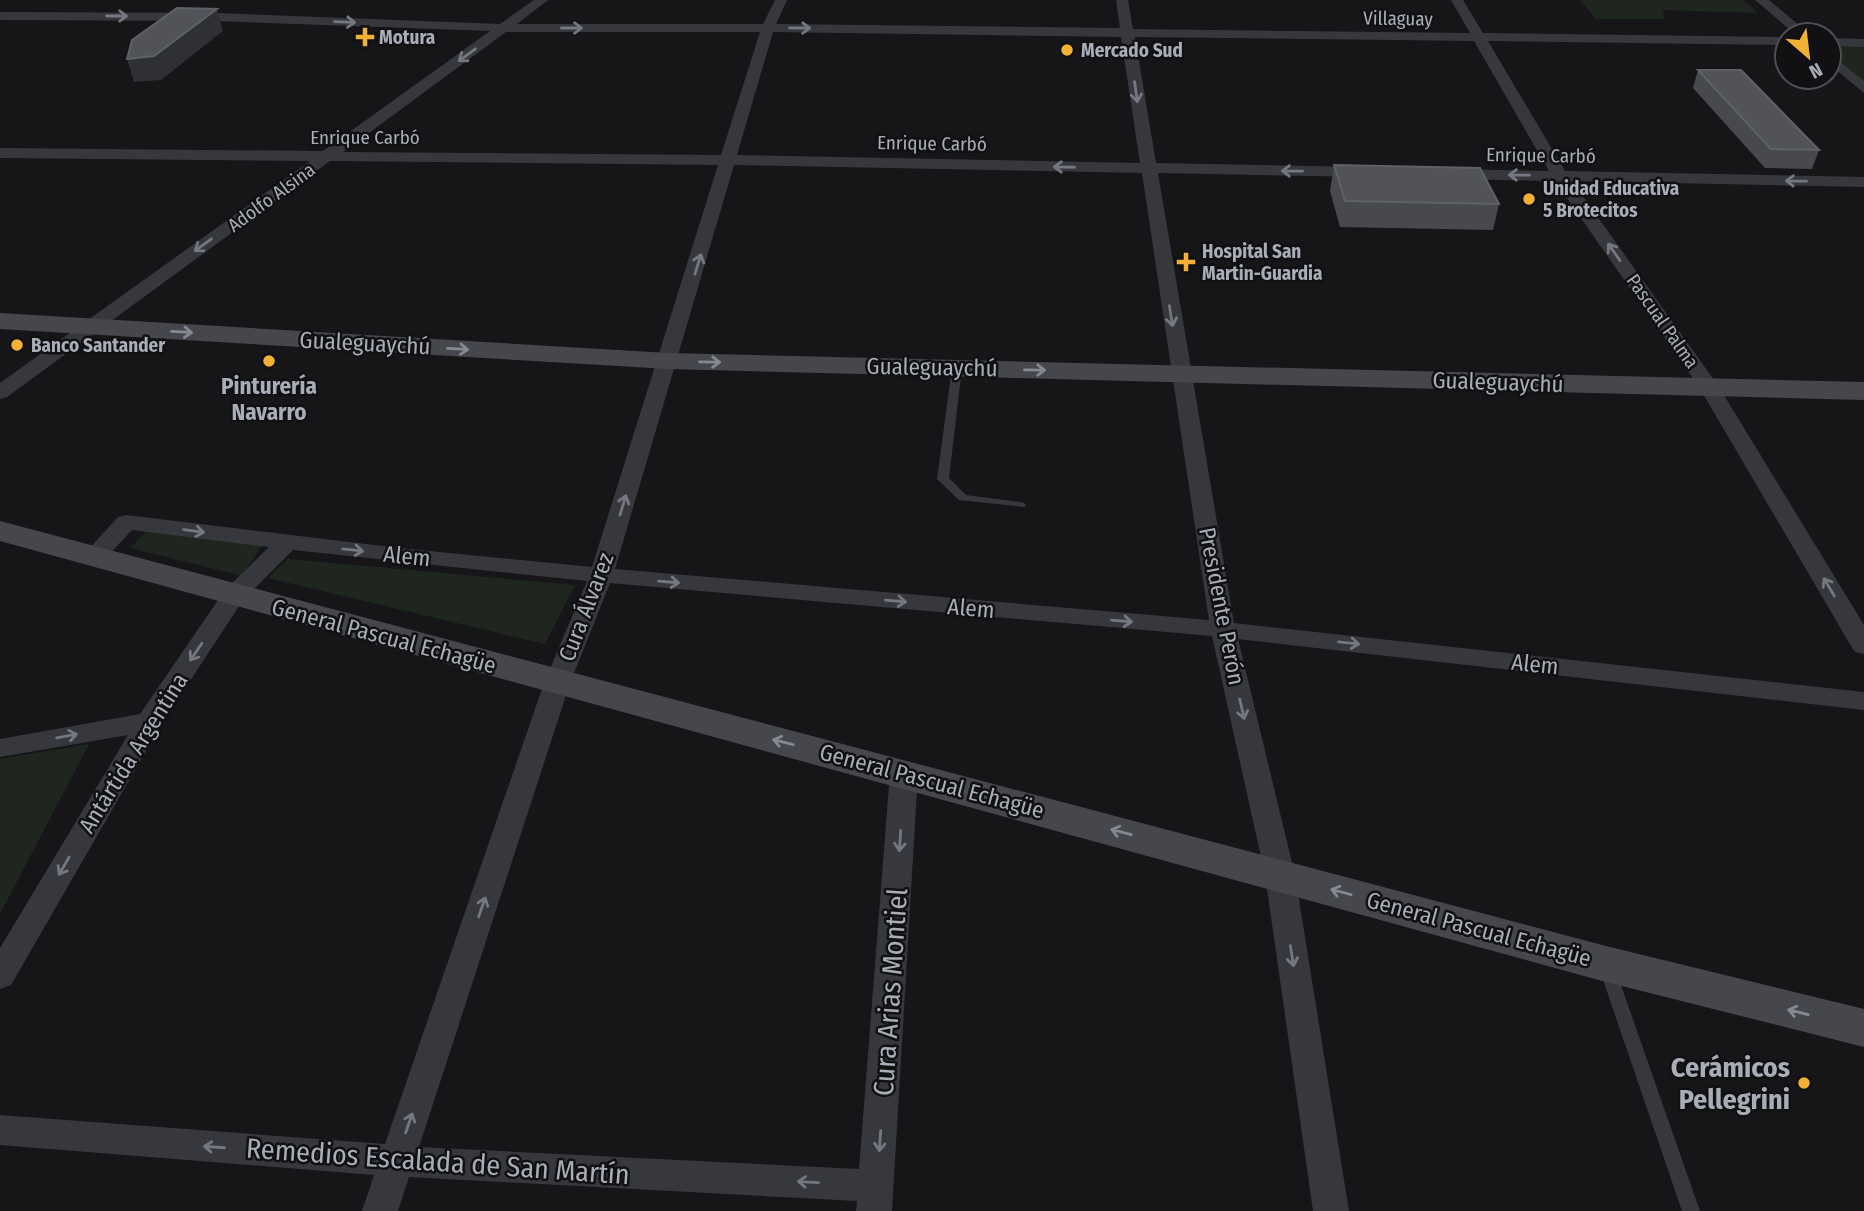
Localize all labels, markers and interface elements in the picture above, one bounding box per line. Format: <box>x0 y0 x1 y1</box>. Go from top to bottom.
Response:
street label: Villaguay <box>1363 6 1434 31</box>
one-way arrow <box>105 9 128 23</box>
one-way arrow <box>333 15 356 28</box>
one-way arrow <box>560 21 583 35</box>
north arrow <box>1773 21 1843 91</box>
one-way arrow <box>788 22 811 35</box>
place label: Motura <box>379 26 435 49</box>
marker: Motura <box>357 29 373 45</box>
place label: Mercado Sud <box>1081 39 1183 62</box>
marker: Mercado Sud <box>1059 42 1075 58</box>
one-way arrow <box>458 47 477 62</box>
text: N <box>1805 58 1826 83</box>
one-way arrow <box>1130 80 1143 102</box>
street label: Enrique Carbó <box>310 126 420 149</box>
street label: Enrique Carbó <box>877 131 987 156</box>
street label: Enrique Carbó <box>1486 143 1596 168</box>
street label: Adolfo Alsina <box>223 158 320 237</box>
one-way arrow <box>1053 160 1076 174</box>
one-way arrow <box>1281 164 1304 178</box>
one-way arrow <box>1508 168 1531 182</box>
one-way arrow <box>1785 174 1808 188</box>
place label: Unidad Educativa 5 Brotecitos <box>1543 177 1679 222</box>
marker: Unidad Educativa 5 Brotecitos <box>1521 191 1537 207</box>
one-way arrow <box>194 238 213 253</box>
place label: Hospital San Martin-Guardia <box>1202 240 1322 285</box>
one-way arrow <box>1607 243 1621 262</box>
marker: Hospital San Martin-Guardia <box>1176 252 1196 272</box>
one-way arrow <box>692 253 705 275</box>
street label: Pascual Palma <box>1622 270 1703 373</box>
one-way arrow <box>1165 304 1178 327</box>
one-way arrow <box>171 326 193 339</box>
street label: Gualeguaychú <box>299 326 431 360</box>
place label: Banco Santander <box>31 334 166 357</box>
marker: Banco Santander <box>9 337 25 353</box>
one-way arrow <box>447 342 470 355</box>
street label: Gualeguaychú <box>866 352 998 382</box>
marker: Pinturería Navarro <box>261 353 277 369</box>
one-way arrow <box>698 355 721 369</box>
one-way arrow <box>1024 363 1047 376</box>
street label: Gualeguaychú <box>1432 366 1564 398</box>
place label: Pinturería Navarro <box>221 372 317 426</box>
one-way arrow <box>618 494 630 516</box>
one-way arrow <box>182 525 205 538</box>
street label: Presidente Perón <box>1193 525 1251 687</box>
street label: Alem <box>382 540 432 572</box>
one-way arrow <box>342 544 364 557</box>
street label: Cura Álvarez <box>552 548 620 665</box>
one-way arrow <box>657 576 680 589</box>
one-way arrow <box>1822 578 1836 598</box>
street label: Alem <box>946 592 996 624</box>
street label: General Pascual Echagüe <box>269 593 499 679</box>
one-way arrow <box>884 595 906 608</box>
one-way arrow <box>1111 615 1133 628</box>
one-way arrow <box>1337 637 1359 650</box>
one-way arrow <box>189 642 203 661</box>
street label: Alem <box>1510 648 1560 680</box>
street label: Antártida Argentina <box>72 668 194 838</box>
one-way arrow <box>1235 697 1249 720</box>
one-way arrow <box>55 729 78 742</box>
one-way arrow <box>772 735 795 748</box>
street label: General Pascual Echagüe <box>817 738 1047 824</box>
one-way arrow <box>1110 825 1133 838</box>
one-way arrow <box>893 829 906 852</box>
one-way arrow <box>57 856 71 876</box>
one-way arrow <box>1330 885 1353 898</box>
street label: General Pascual Echagüe <box>1364 886 1594 972</box>
street label: Cura Arias Montiel <box>867 887 914 1097</box>
one-way arrow <box>477 897 489 919</box>
one-way arrow <box>1286 944 1299 967</box>
one-way arrow <box>1787 1005 1810 1018</box>
place label: Cerámicos Pellegrini <box>1671 1051 1790 1116</box>
marker: Cerámicos Pellegrini <box>1796 1075 1812 1091</box>
one-way arrow <box>404 1112 417 1134</box>
one-way arrow <box>873 1130 886 1153</box>
street label: Remedios Escalada de San Martín <box>245 1132 631 1191</box>
one-way arrow <box>204 1140 226 1153</box>
one-way arrow <box>797 1176 820 1189</box>

